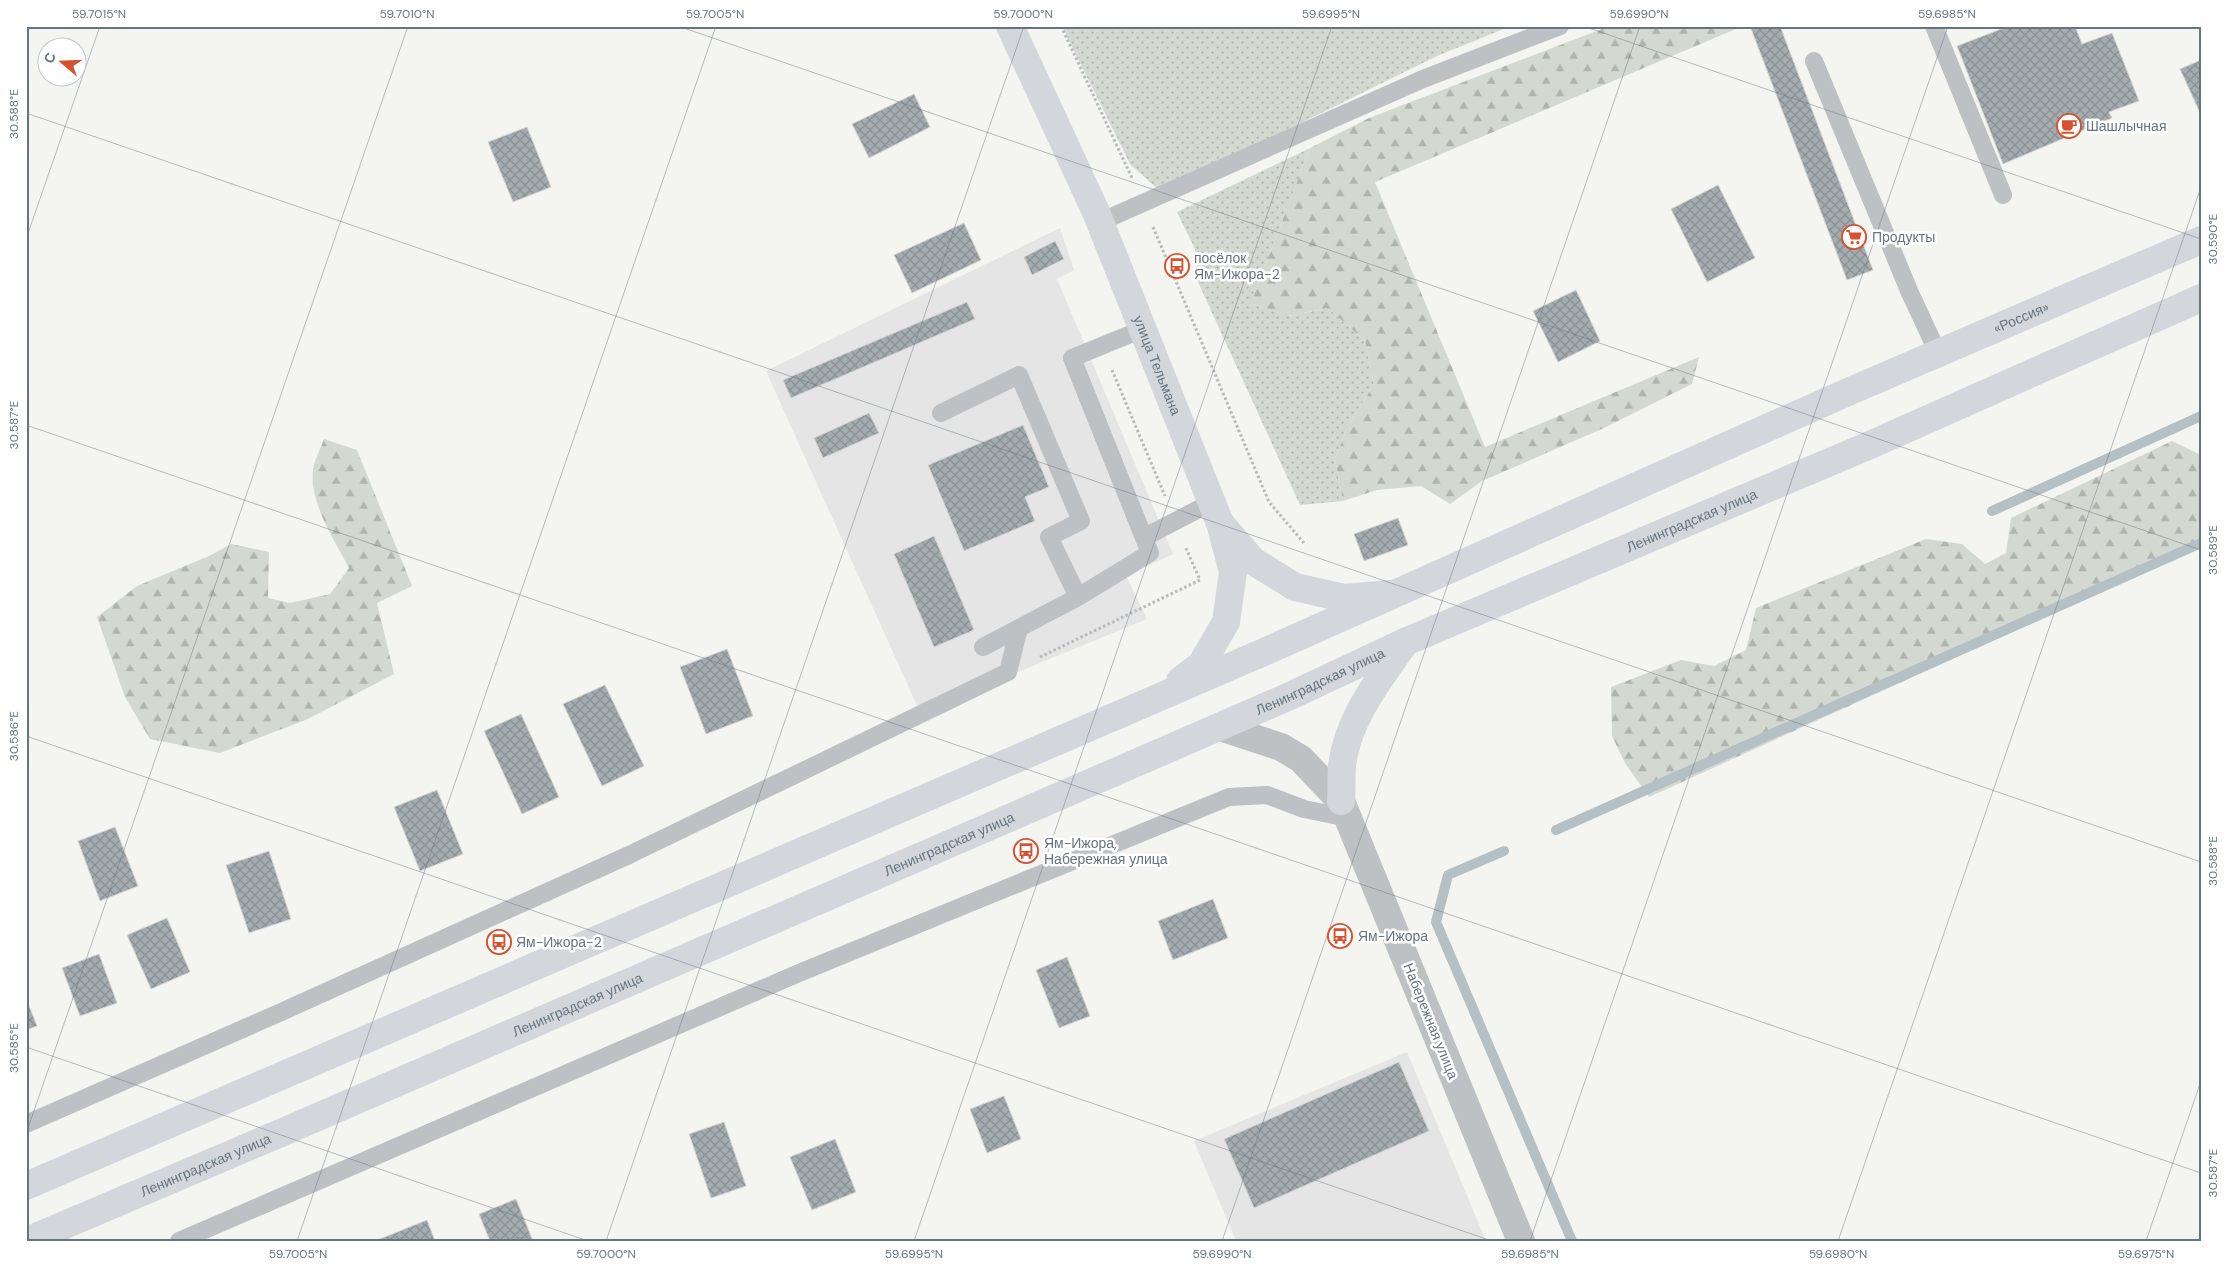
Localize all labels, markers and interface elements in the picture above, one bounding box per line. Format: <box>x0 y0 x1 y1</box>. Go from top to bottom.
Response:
text: 59.7015°N <box>72 6 126 22</box>
text: 59.7010°N <box>380 6 434 22</box>
text: 59.7005°N <box>686 6 744 22</box>
text: 59.7000°N <box>993 6 1053 22</box>
text: 59.6995°N <box>1302 6 1360 22</box>
text: 59.6990°N <box>1609 6 1669 22</box>
text: 59.6985°N <box>1918 6 1976 22</box>
north arrow <box>38 38 88 88</box>
text: С <box>40 50 60 65</box>
text: 30.588°E <box>6 89 22 139</box>
cafe icon: Шашлычная <box>2056 113 2082 139</box>
place label: Шашлычная <box>2086 117 2166 135</box>
text: 30.590°E <box>2205 213 2221 264</box>
supermarket icon: Продукты <box>1841 224 1867 250</box>
place label: Продукты <box>1872 228 1935 246</box>
place label: посёлок Ям-Ижора-2 <box>1194 249 1280 283</box>
bus stop icon: посёлок Ям-Ижора-2 <box>1164 253 1190 279</box>
street label: «Россия» <box>1991 298 2052 337</box>
street label: улица Тельмана <box>1129 313 1185 418</box>
text: 30.587°E <box>6 400 22 449</box>
street label: Ленинградская улица <box>1624 485 1760 556</box>
text: 30.589°E <box>2205 525 2221 575</box>
street label: Ленинградская улица <box>1253 644 1388 719</box>
text: 30.586°E <box>6 711 22 761</box>
street label: Ленинградская улица <box>881 808 1017 880</box>
place label: Ям-Ижора, Набережная улица <box>1044 834 1168 868</box>
text: 30.588°E <box>2205 836 2221 886</box>
bus stop icon: Ям-Ижора, Набережная улица <box>1013 838 1039 864</box>
bus stop icon: Ям-Ижора <box>1327 923 1353 949</box>
place label: Ям-Ижора <box>1358 927 1428 945</box>
bus stop icon: Ям-Ижора-2 <box>486 929 512 955</box>
place label: Ям-Ижора-2 <box>516 933 602 951</box>
street label: Набережная улица <box>1399 960 1463 1082</box>
street label: Ленинградская улица <box>509 969 646 1041</box>
text: 30.585°E <box>6 1023 22 1073</box>
street label: Ленинградская улица <box>137 1129 274 1201</box>
text: 30.587°E <box>2205 1148 2221 1197</box>
text: 59.7005°N <box>269 1246 327 1262</box>
text: 59.7000°N <box>576 1246 636 1262</box>
text: 59.6995°N <box>885 1246 943 1262</box>
text: 59.6990°N <box>1192 1246 1252 1262</box>
text: 59.6985°N <box>1501 1246 1559 1262</box>
text: 59.6980°N <box>1809 1246 1867 1262</box>
text: 59.6975°N <box>2118 1246 2174 1262</box>

